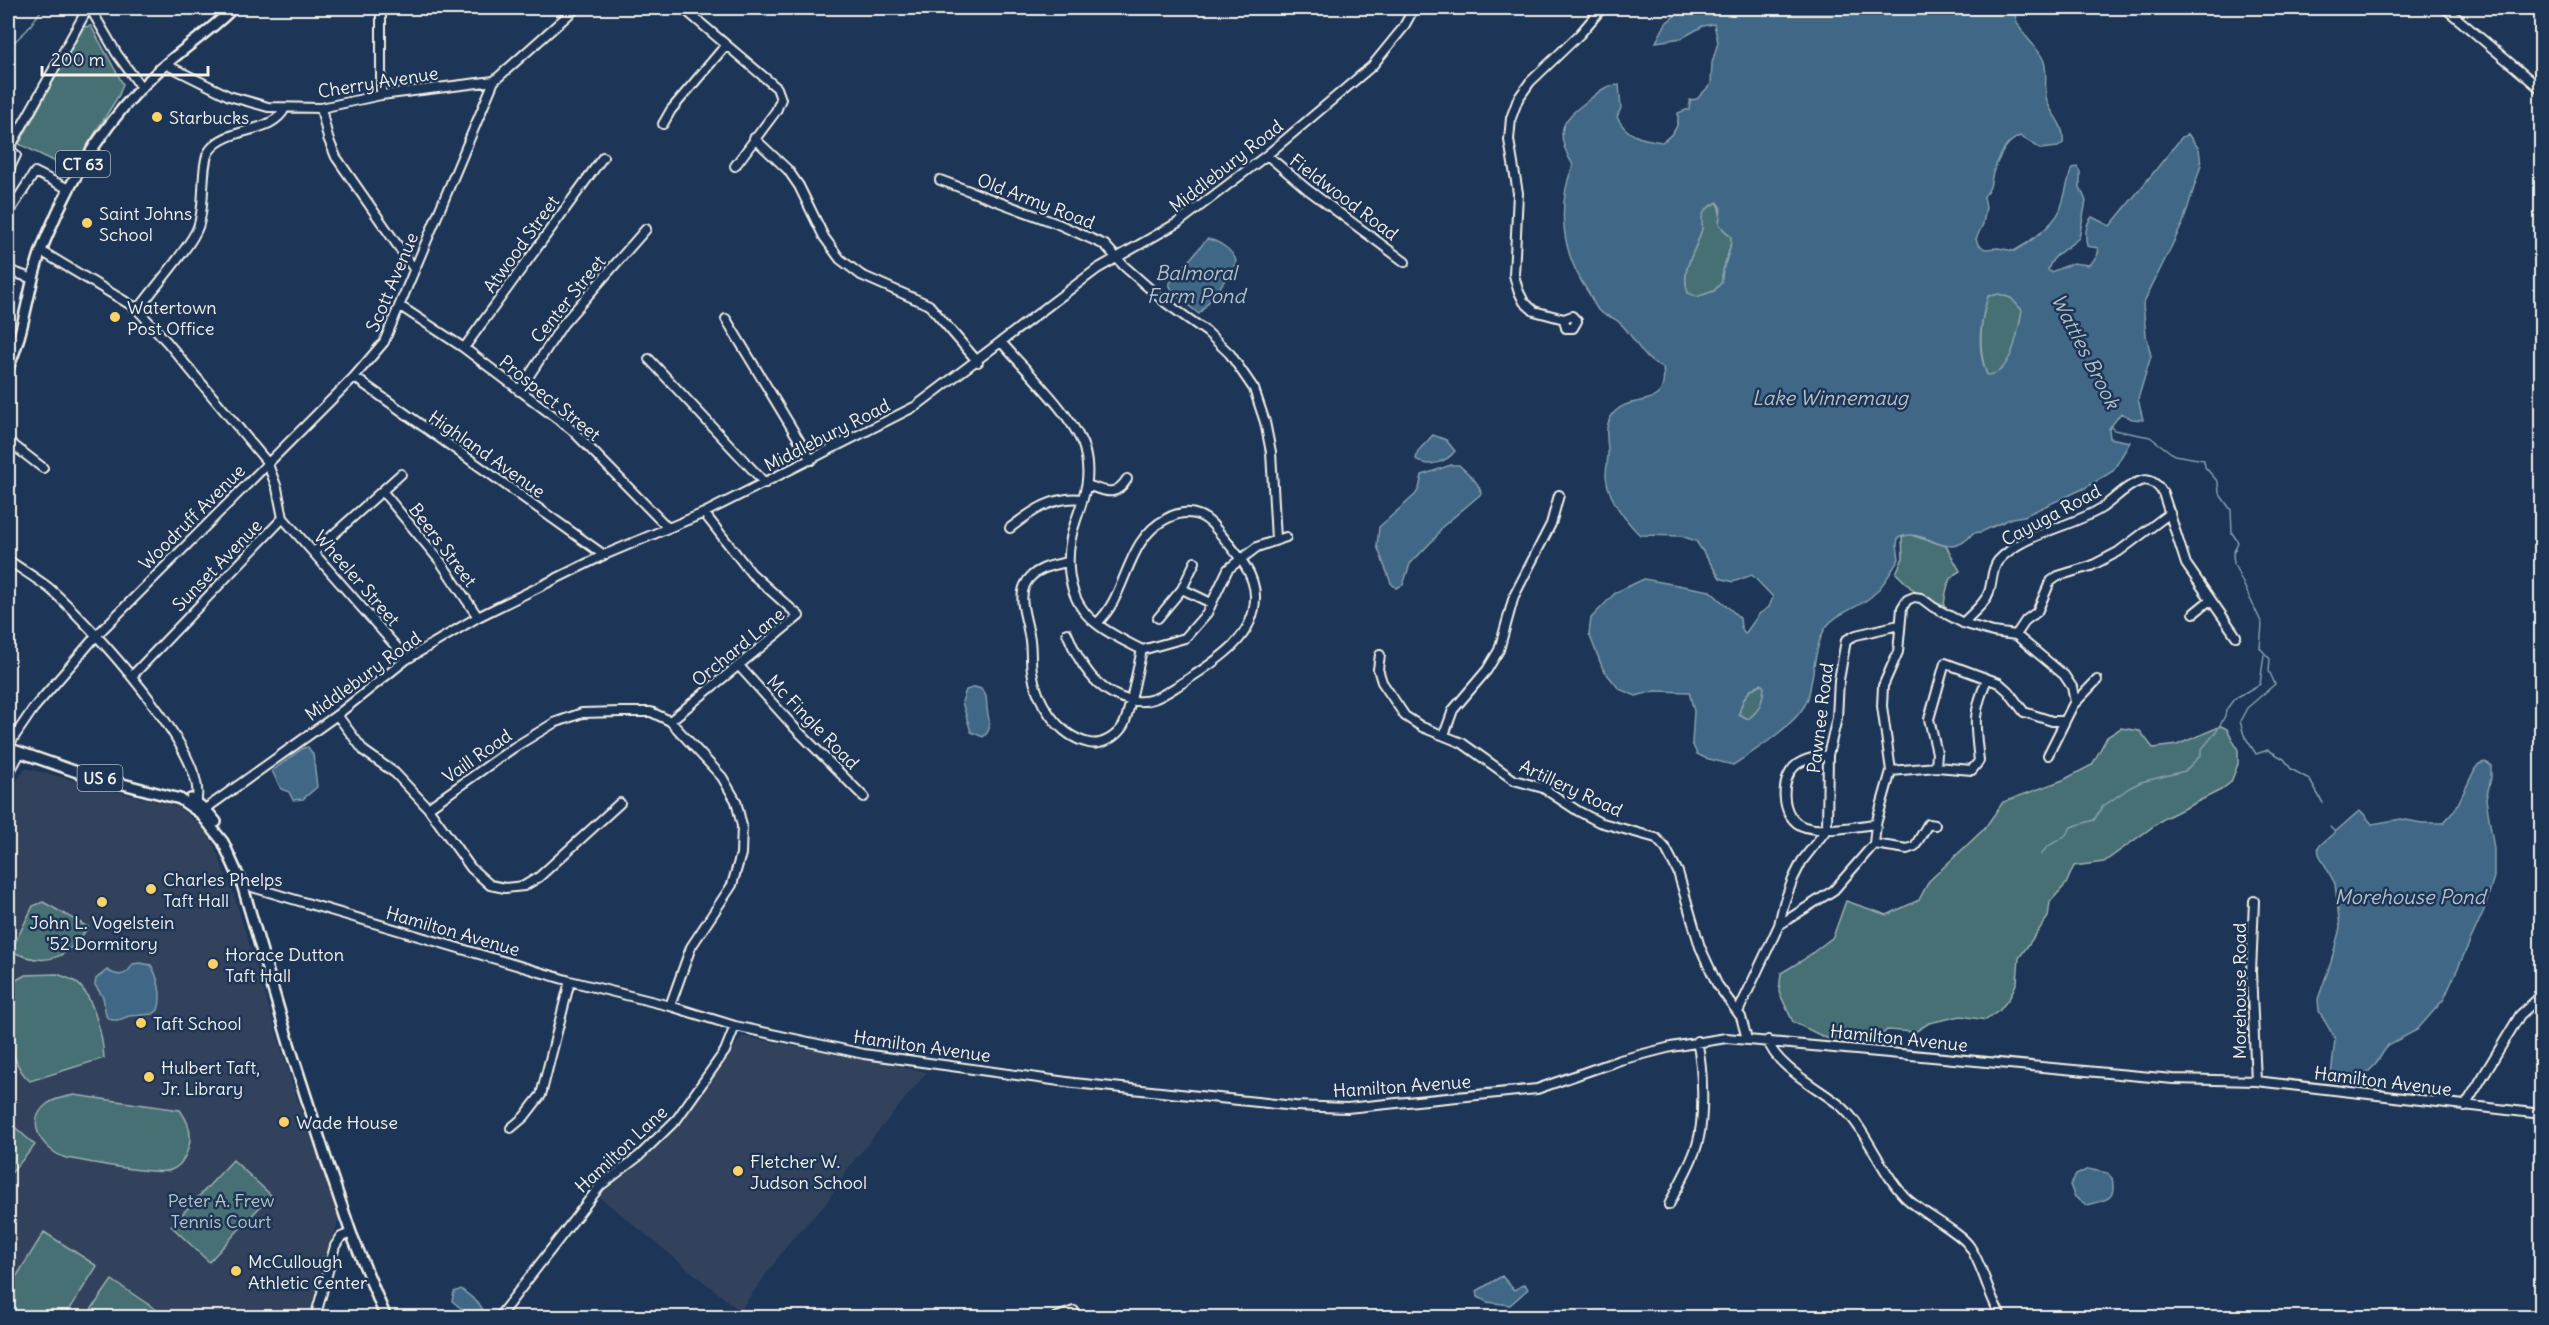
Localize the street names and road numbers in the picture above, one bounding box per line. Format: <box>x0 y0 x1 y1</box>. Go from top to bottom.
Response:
street label: Cherry Avenue <box>316 61 440 103</box>
street label: Middlebury Road <box>1165 114 1288 218</box>
street label: Fieldwood Road <box>1285 149 1403 246</box>
road number: CT 63 <box>56 151 110 177</box>
street label: Old Army Road <box>974 168 1098 234</box>
street label: Atwood Street <box>478 191 564 297</box>
street label: Scott Avenue <box>361 229 423 335</box>
street label: Center Street <box>526 250 610 348</box>
street label: Prospect Street <box>495 350 605 446</box>
street label: Middlebury Road <box>760 393 894 477</box>
street label: Highland Avenue <box>424 405 550 503</box>
street label: Woodruff Avenue <box>134 459 250 575</box>
street label: Cayuga Road <box>1997 479 2105 551</box>
street label: Beers Street <box>404 499 482 591</box>
street label: Sunset Avenue <box>167 514 267 616</box>
street label: Wheeler Street <box>309 525 405 631</box>
street label: Orchard Lane <box>687 602 789 692</box>
street label: Middlebury Road <box>300 626 426 726</box>
street label: Pawnee Road <box>1802 661 1838 775</box>
street label: Mc Fingle Road <box>762 670 864 774</box>
street label: Vaill Road <box>438 724 516 788</box>
street label: Artillery Road <box>1516 754 1626 822</box>
road number: US 6 <box>78 765 122 791</box>
street label: Hamilton Avenue <box>383 901 523 961</box>
street label: Morehouse Road <box>2228 922 2251 1059</box>
street label: Hamilton Avenue <box>1829 1019 1969 1057</box>
street label: Hamilton Avenue <box>852 1025 992 1067</box>
street label: Hamilton Avenue <box>2313 1061 2453 1101</box>
street label: Hamilton Avenue <box>1332 1070 1472 1102</box>
street label: Hamilton Lane <box>570 1100 672 1198</box>

